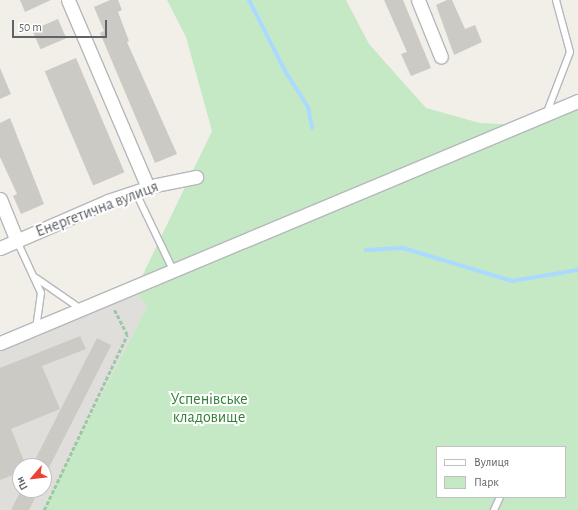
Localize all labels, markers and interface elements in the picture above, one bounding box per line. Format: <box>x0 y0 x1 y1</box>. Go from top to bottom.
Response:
scale bar <box>14 12 109 38</box>
text: 50 m <box>19 21 42 33</box>
street label: Енергетична вулиця <box>33 177 161 241</box>
park label: Успенівське кладовище <box>170 389 248 427</box>
legend <box>436 446 566 498</box>
text: Вулиця <box>474 456 509 468</box>
north arrow <box>12 458 52 498</box>
text: Пн <box>14 475 30 492</box>
text: Парк <box>474 476 499 488</box>

